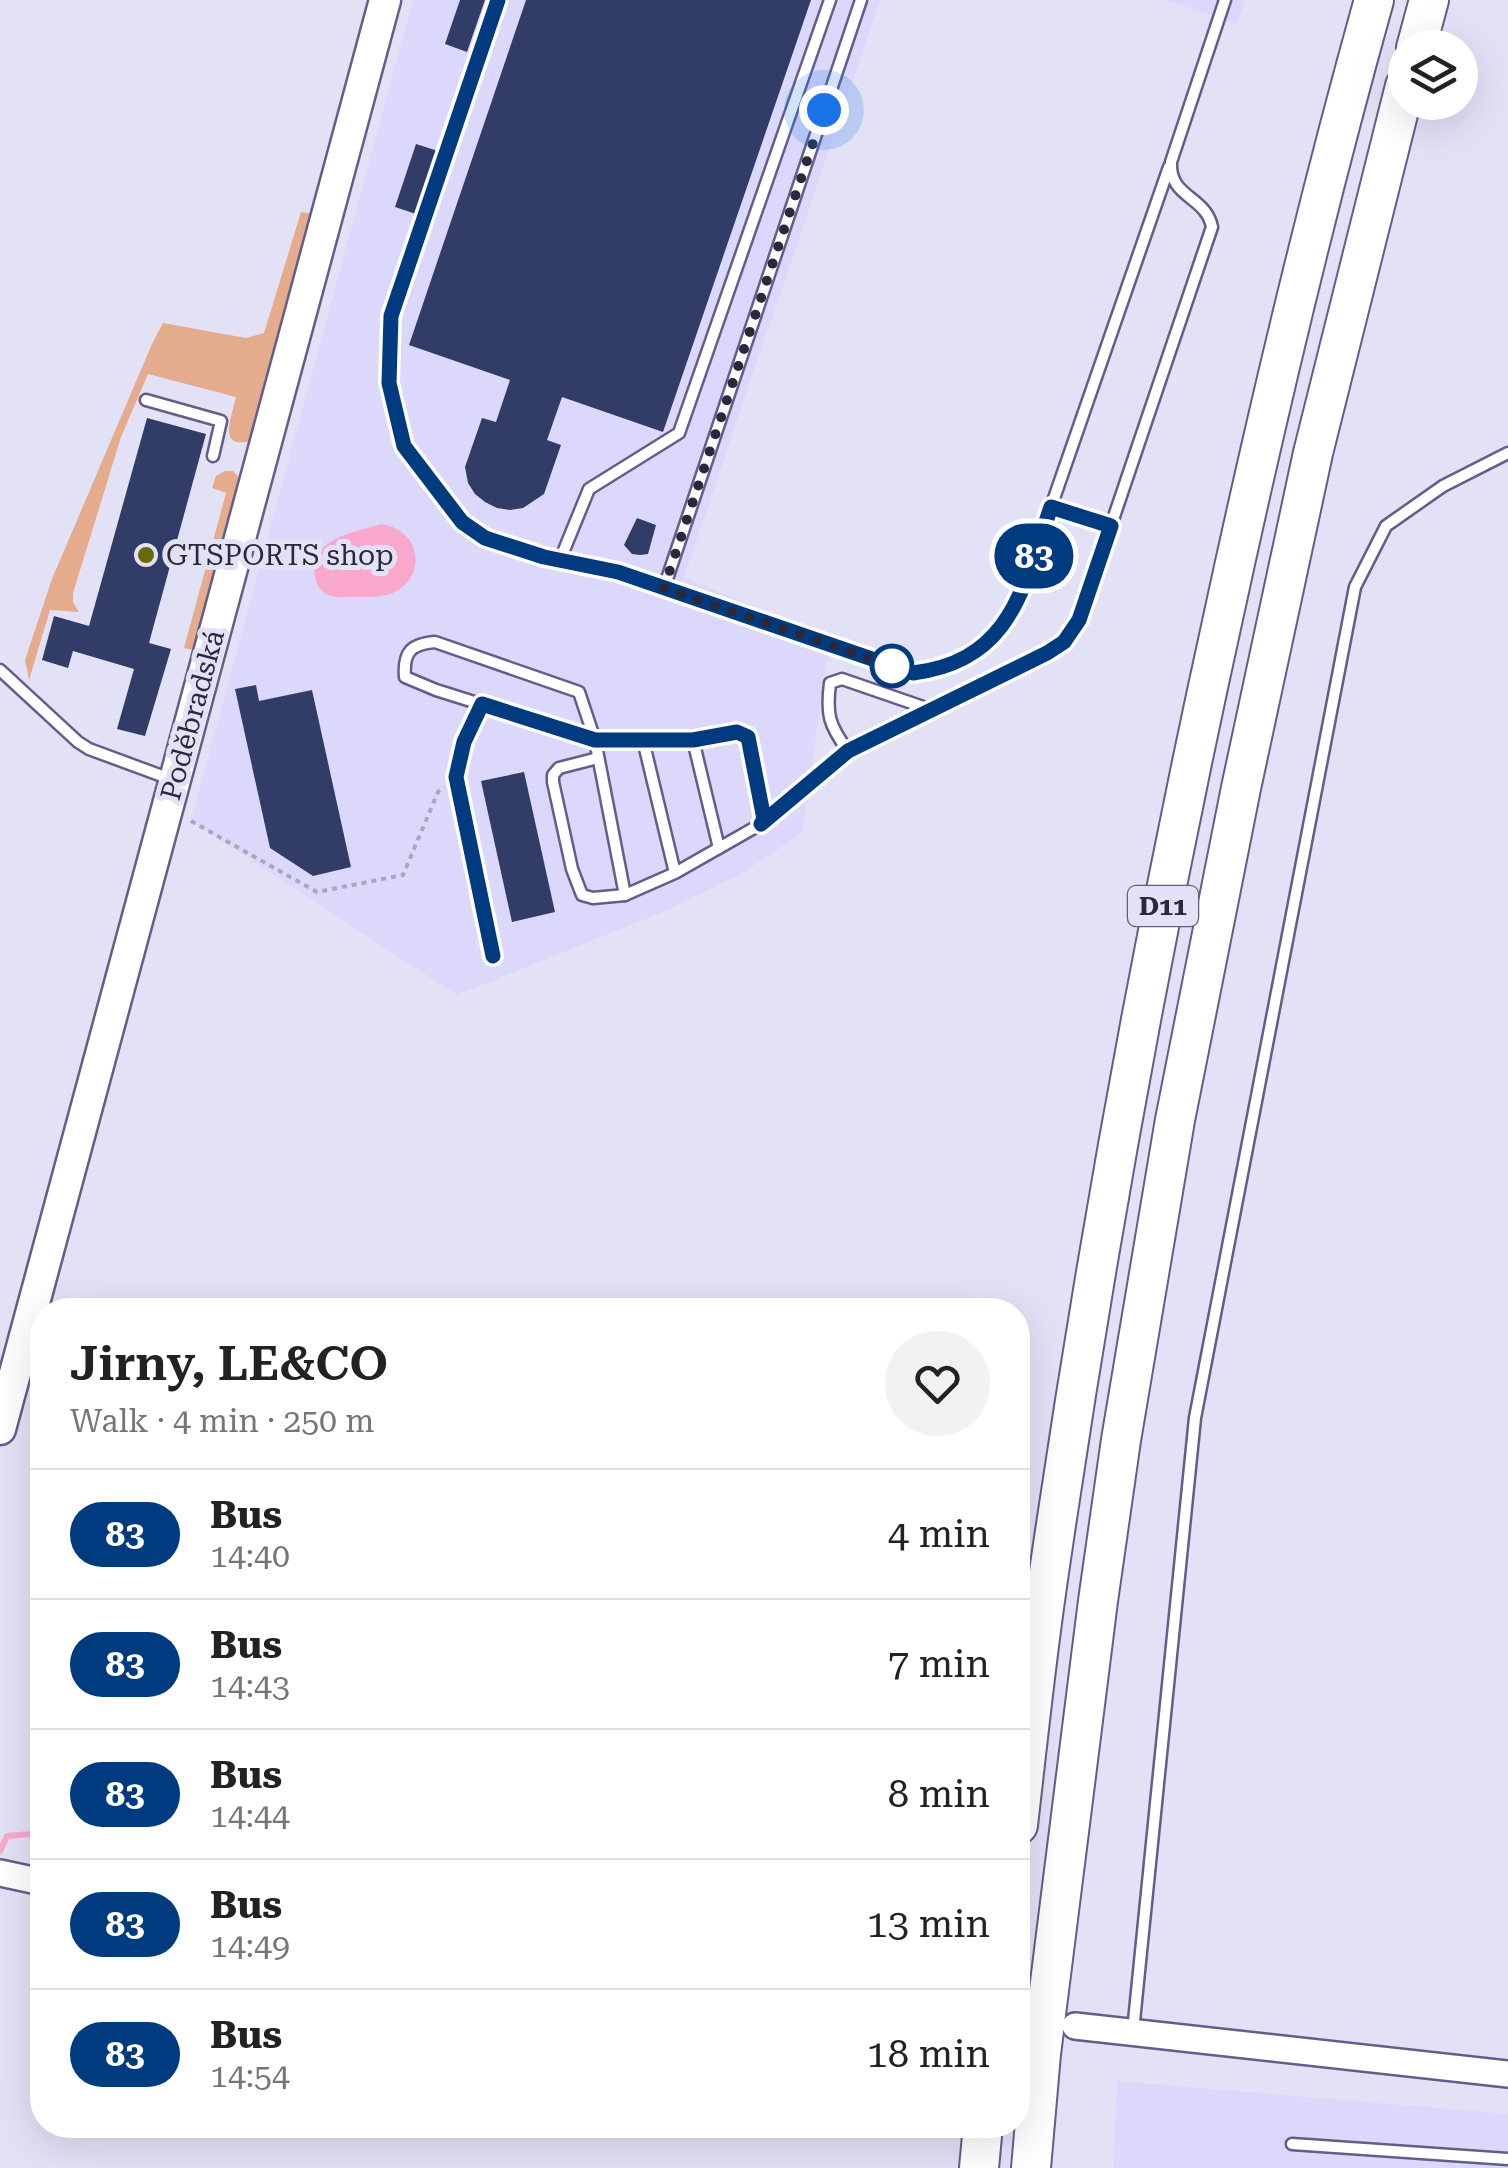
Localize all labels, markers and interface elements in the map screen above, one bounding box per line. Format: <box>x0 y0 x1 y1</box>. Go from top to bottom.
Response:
map controls <box>1388 30 1478 120</box>
button: layers <box>1388 30 1478 120</box>
your location <box>799 85 849 135</box>
line badge: 83 <box>989 524 1079 588</box>
text: 83 <box>1014 536 1054 577</box>
place label: GTSPORTS shop <box>166 539 393 572</box>
marker: GTSPORTS shop <box>135 544 157 566</box>
street label: Poděbradská <box>154 626 231 804</box>
unlabelled marker <box>871 645 913 687</box>
road number: D11 <box>1128 886 1198 926</box>
button: heart <box>885 1331 990 1436</box>
text: Jirny, LE&CO <box>70 1336 388 1392</box>
text: Walk · 4 min · 250 m <box>70 1402 374 1440</box>
text: Bus <box>210 1493 282 1537</box>
text: 4 min <box>888 1512 990 1556</box>
text: 83 <box>105 1514 145 1555</box>
text: 14:40 <box>210 1537 290 1575</box>
text: Bus <box>210 1623 282 1667</box>
text: 7 min <box>888 1642 990 1686</box>
text: 83 <box>105 1644 145 1685</box>
text: 14:43 <box>210 1667 290 1705</box>
text: Bus <box>210 1753 282 1797</box>
text: 8 min <box>888 1772 990 1816</box>
text: 83 <box>105 1774 145 1815</box>
text: 14:44 <box>210 1797 290 1835</box>
text: Bus <box>210 1883 282 1927</box>
text: 13 min <box>867 1902 990 1946</box>
text: 83 <box>105 1904 145 1945</box>
text: 14:49 <box>210 1927 290 1965</box>
text: Bus <box>210 2013 282 2057</box>
text: 18 min <box>867 2032 990 2076</box>
text: 83 <box>105 2034 145 2075</box>
text: 14:54 <box>210 2057 290 2095</box>

